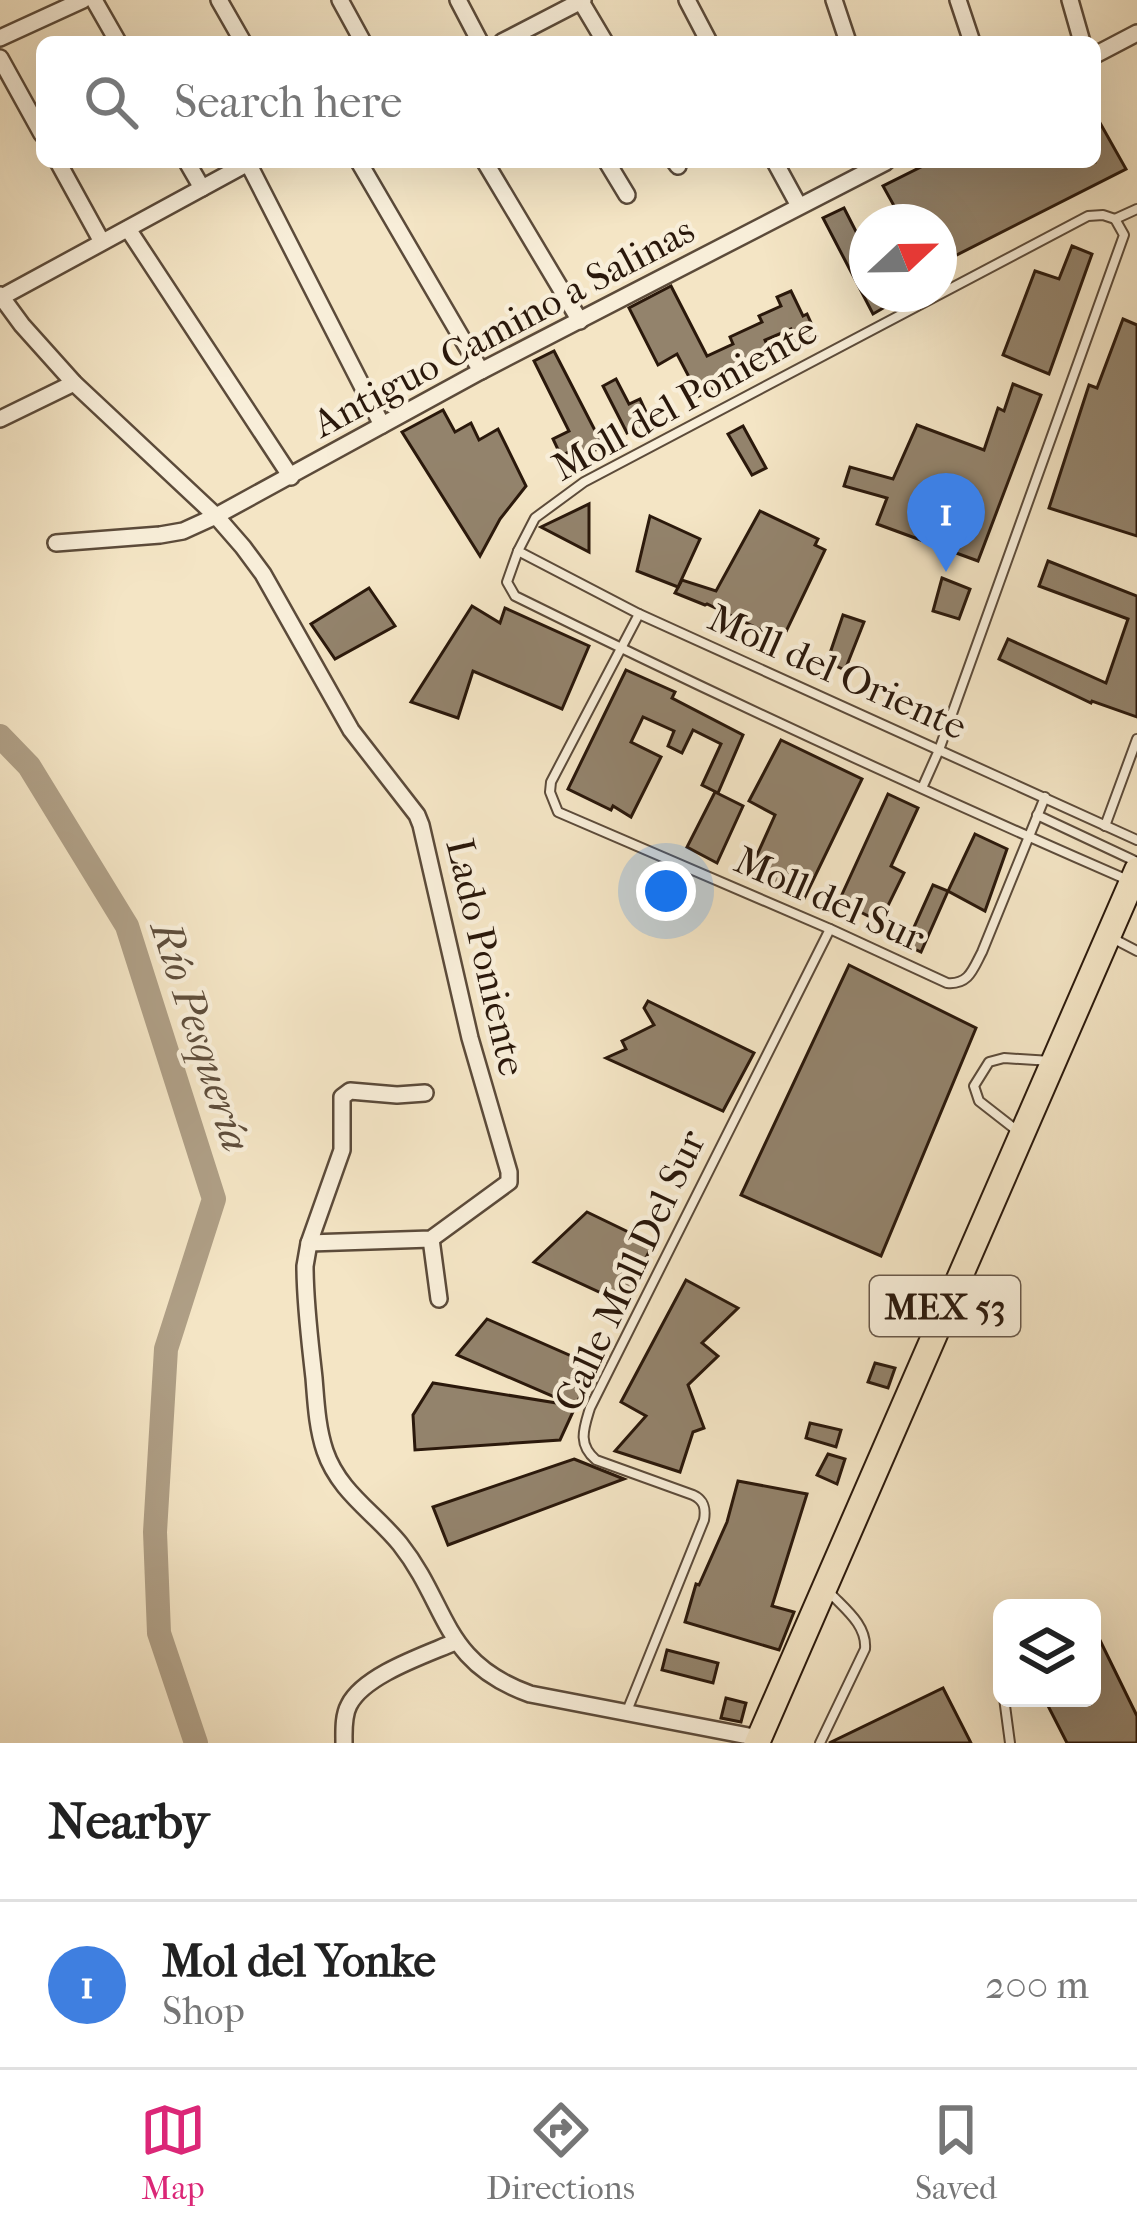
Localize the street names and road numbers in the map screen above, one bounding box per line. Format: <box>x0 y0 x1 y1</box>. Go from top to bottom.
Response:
street label: Antiguo Camino a Salinas <box>303 207 702 448</box>
street label: Moll del Poniente <box>544 307 825 491</box>
street label: Moll del Oriente <box>701 594 974 749</box>
street label: Lado Poniente <box>436 834 536 1080</box>
street label: Moll del Sur <box>728 837 932 961</box>
street label: Calle Moll Del Sur <box>545 1122 715 1418</box>
road number: MEX 53 <box>870 1276 1020 1336</box>

